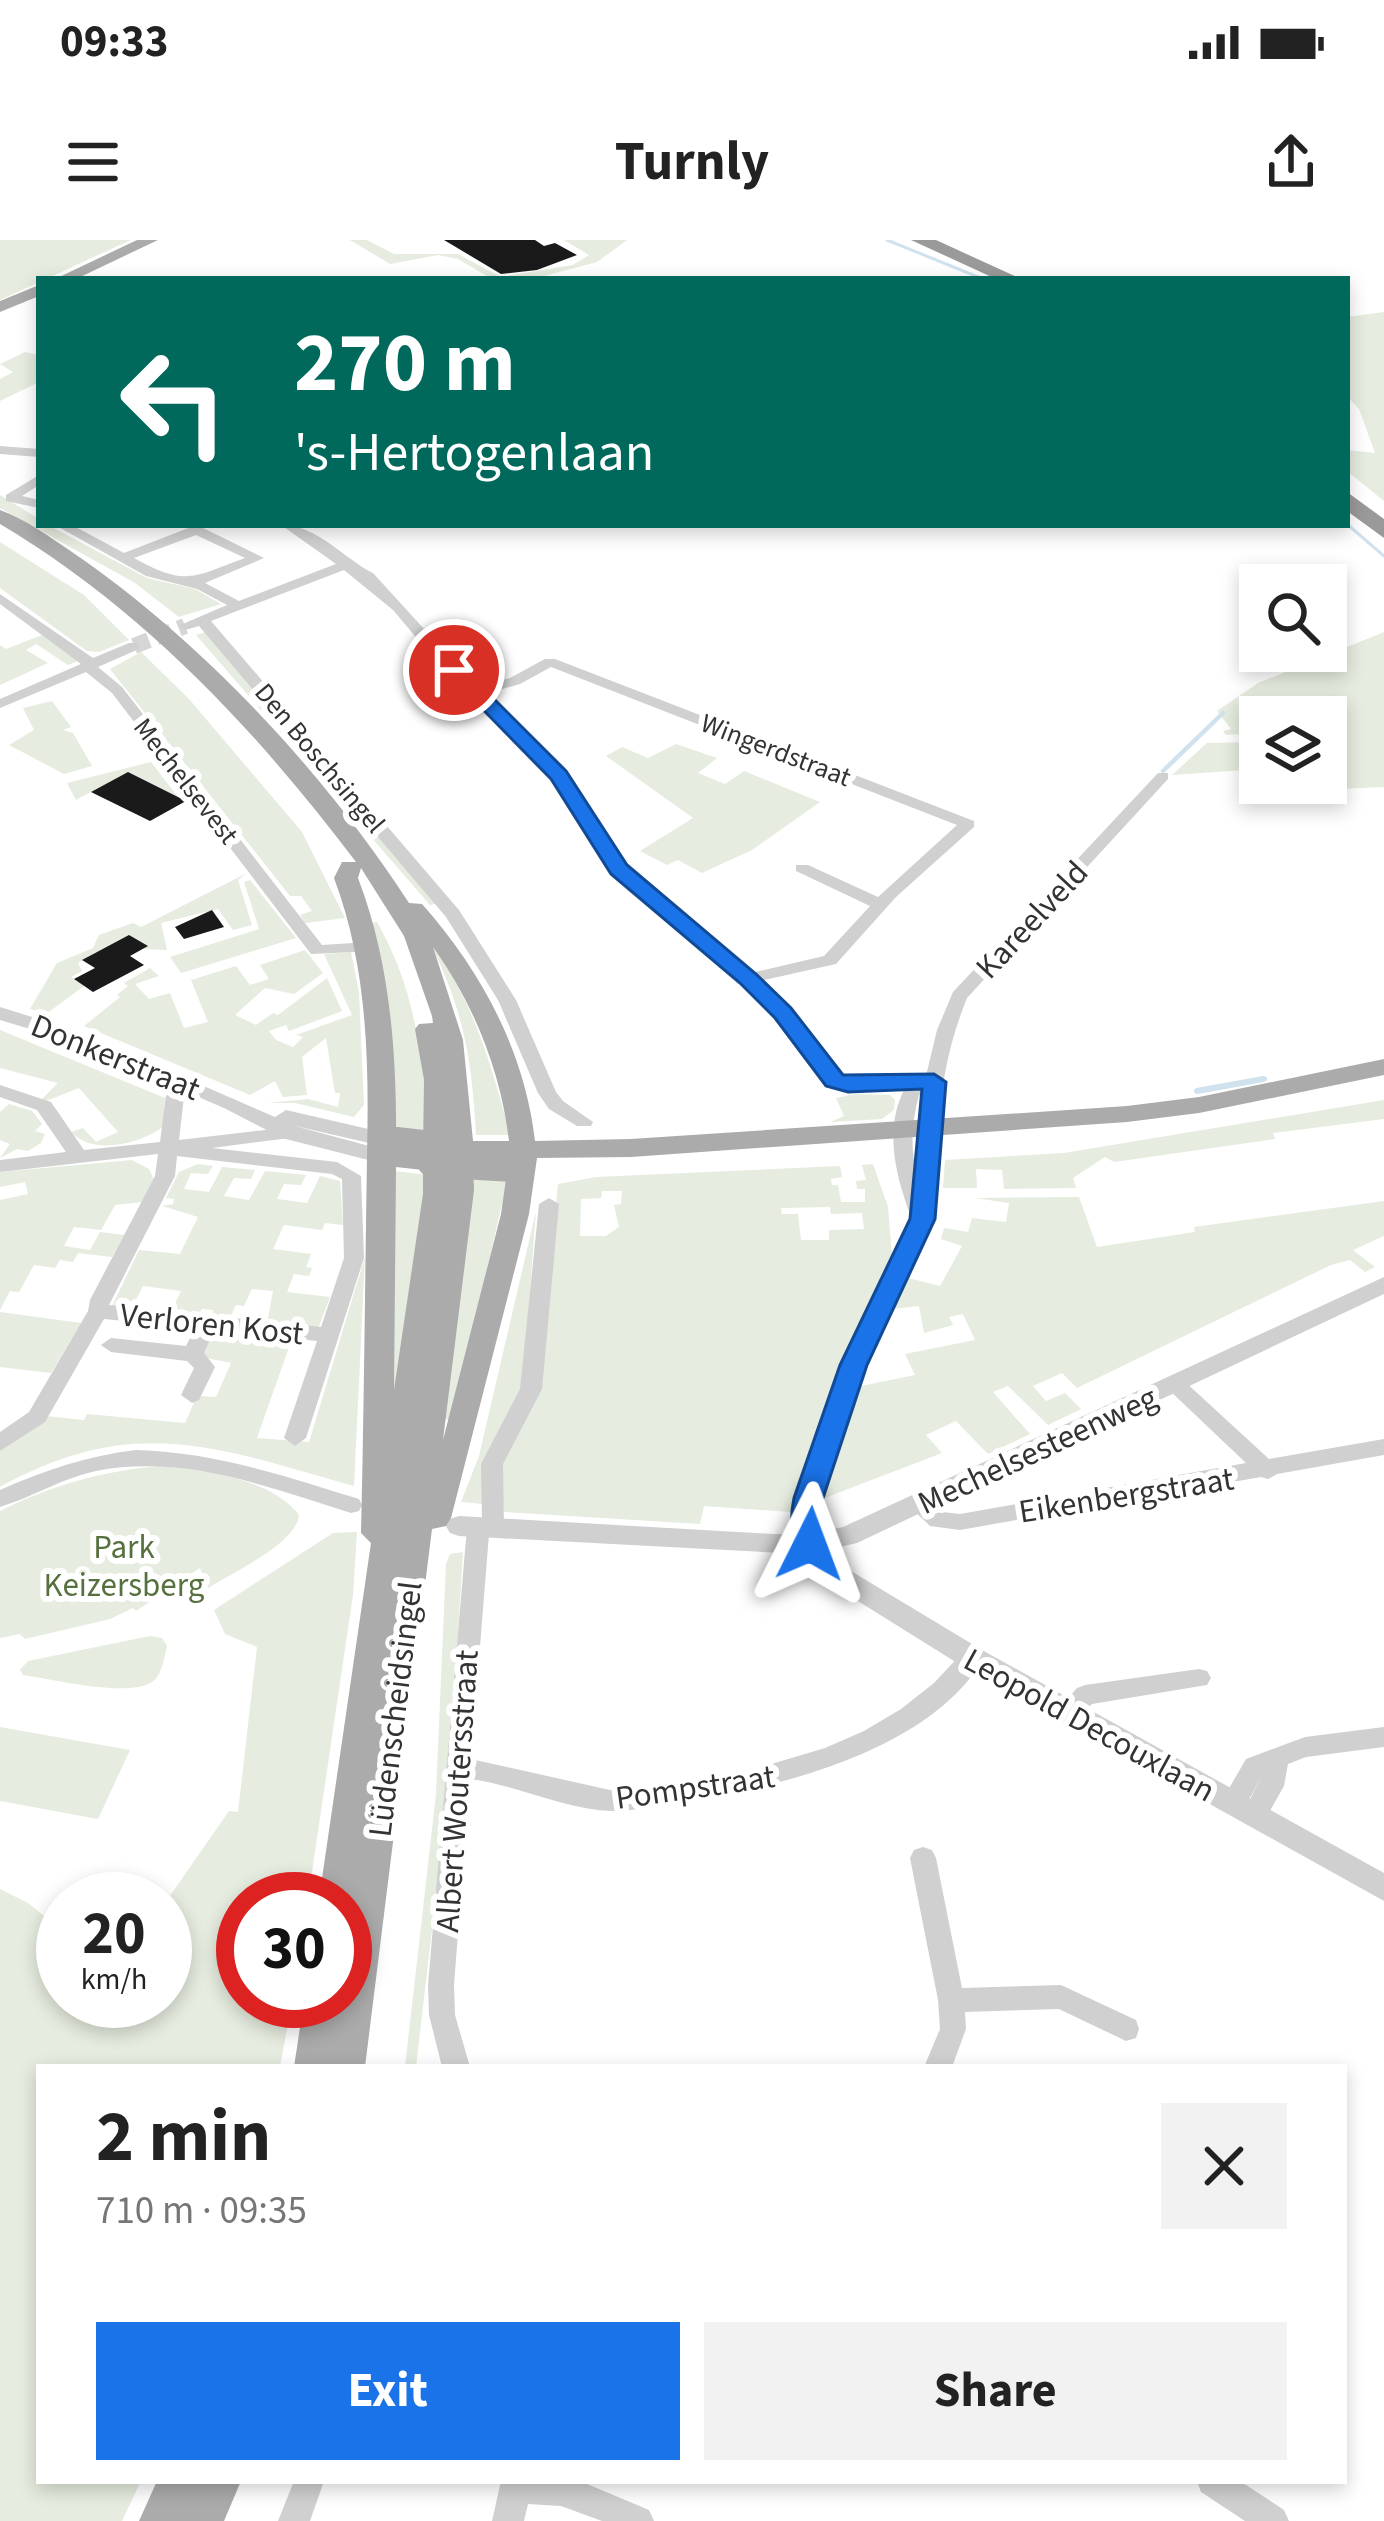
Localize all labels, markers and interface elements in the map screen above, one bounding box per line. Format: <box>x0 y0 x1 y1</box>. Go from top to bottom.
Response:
text: 09:33 <box>60 10 169 74</box>
text: Turnly <box>615 124 769 201</box>
icon: menu <box>60 129 126 195</box>
icon: share <box>1258 129 1324 195</box>
text: 270 m <box>294 304 516 424</box>
icon: left <box>96 324 252 480</box>
text: 's-Hertogenlaan <box>294 415 654 492</box>
map controls <box>1239 564 1347 804</box>
button: search <box>1239 564 1347 672</box>
pin <box>403 619 505 721</box>
icon: arrive <box>421 637 487 703</box>
street label: Den Boschsingel <box>245 675 394 842</box>
button: layers <box>1239 696 1347 804</box>
street label: Wingerdstraat <box>695 704 857 797</box>
street label: Mechelsevest <box>124 710 247 853</box>
street label: Kareelveld <box>965 850 1099 990</box>
street label: Donkerstraat <box>24 1002 207 1113</box>
street label: Verloren Kost <box>118 1292 306 1357</box>
street label: Mechelsesteenweg <box>910 1374 1165 1526</box>
street label: Eikenbergstraat <box>1015 1455 1237 1536</box>
position arrow <box>747 1481 873 1607</box>
park label: Park Keizersberg <box>44 1524 205 1609</box>
street label: Lüdenscheidsingel <box>357 1579 434 1840</box>
street label: Leopold Decouxlaan <box>955 1637 1223 1814</box>
street label: Albert Woutersstraat <box>424 1648 491 1934</box>
street label: Pompstraat <box>613 1753 778 1822</box>
speed limit sign: 30 <box>216 1872 372 2028</box>
text: 20 <box>82 1892 146 1977</box>
text: km/h <box>81 1958 147 2001</box>
text: 2 min <box>96 2086 271 2189</box>
button: close <box>1161 2103 1287 2229</box>
text: 710 m · 09:35 <box>96 2183 307 2239</box>
button: Exit <box>96 2322 680 2460</box>
button: Share <box>704 2322 1287 2460</box>

